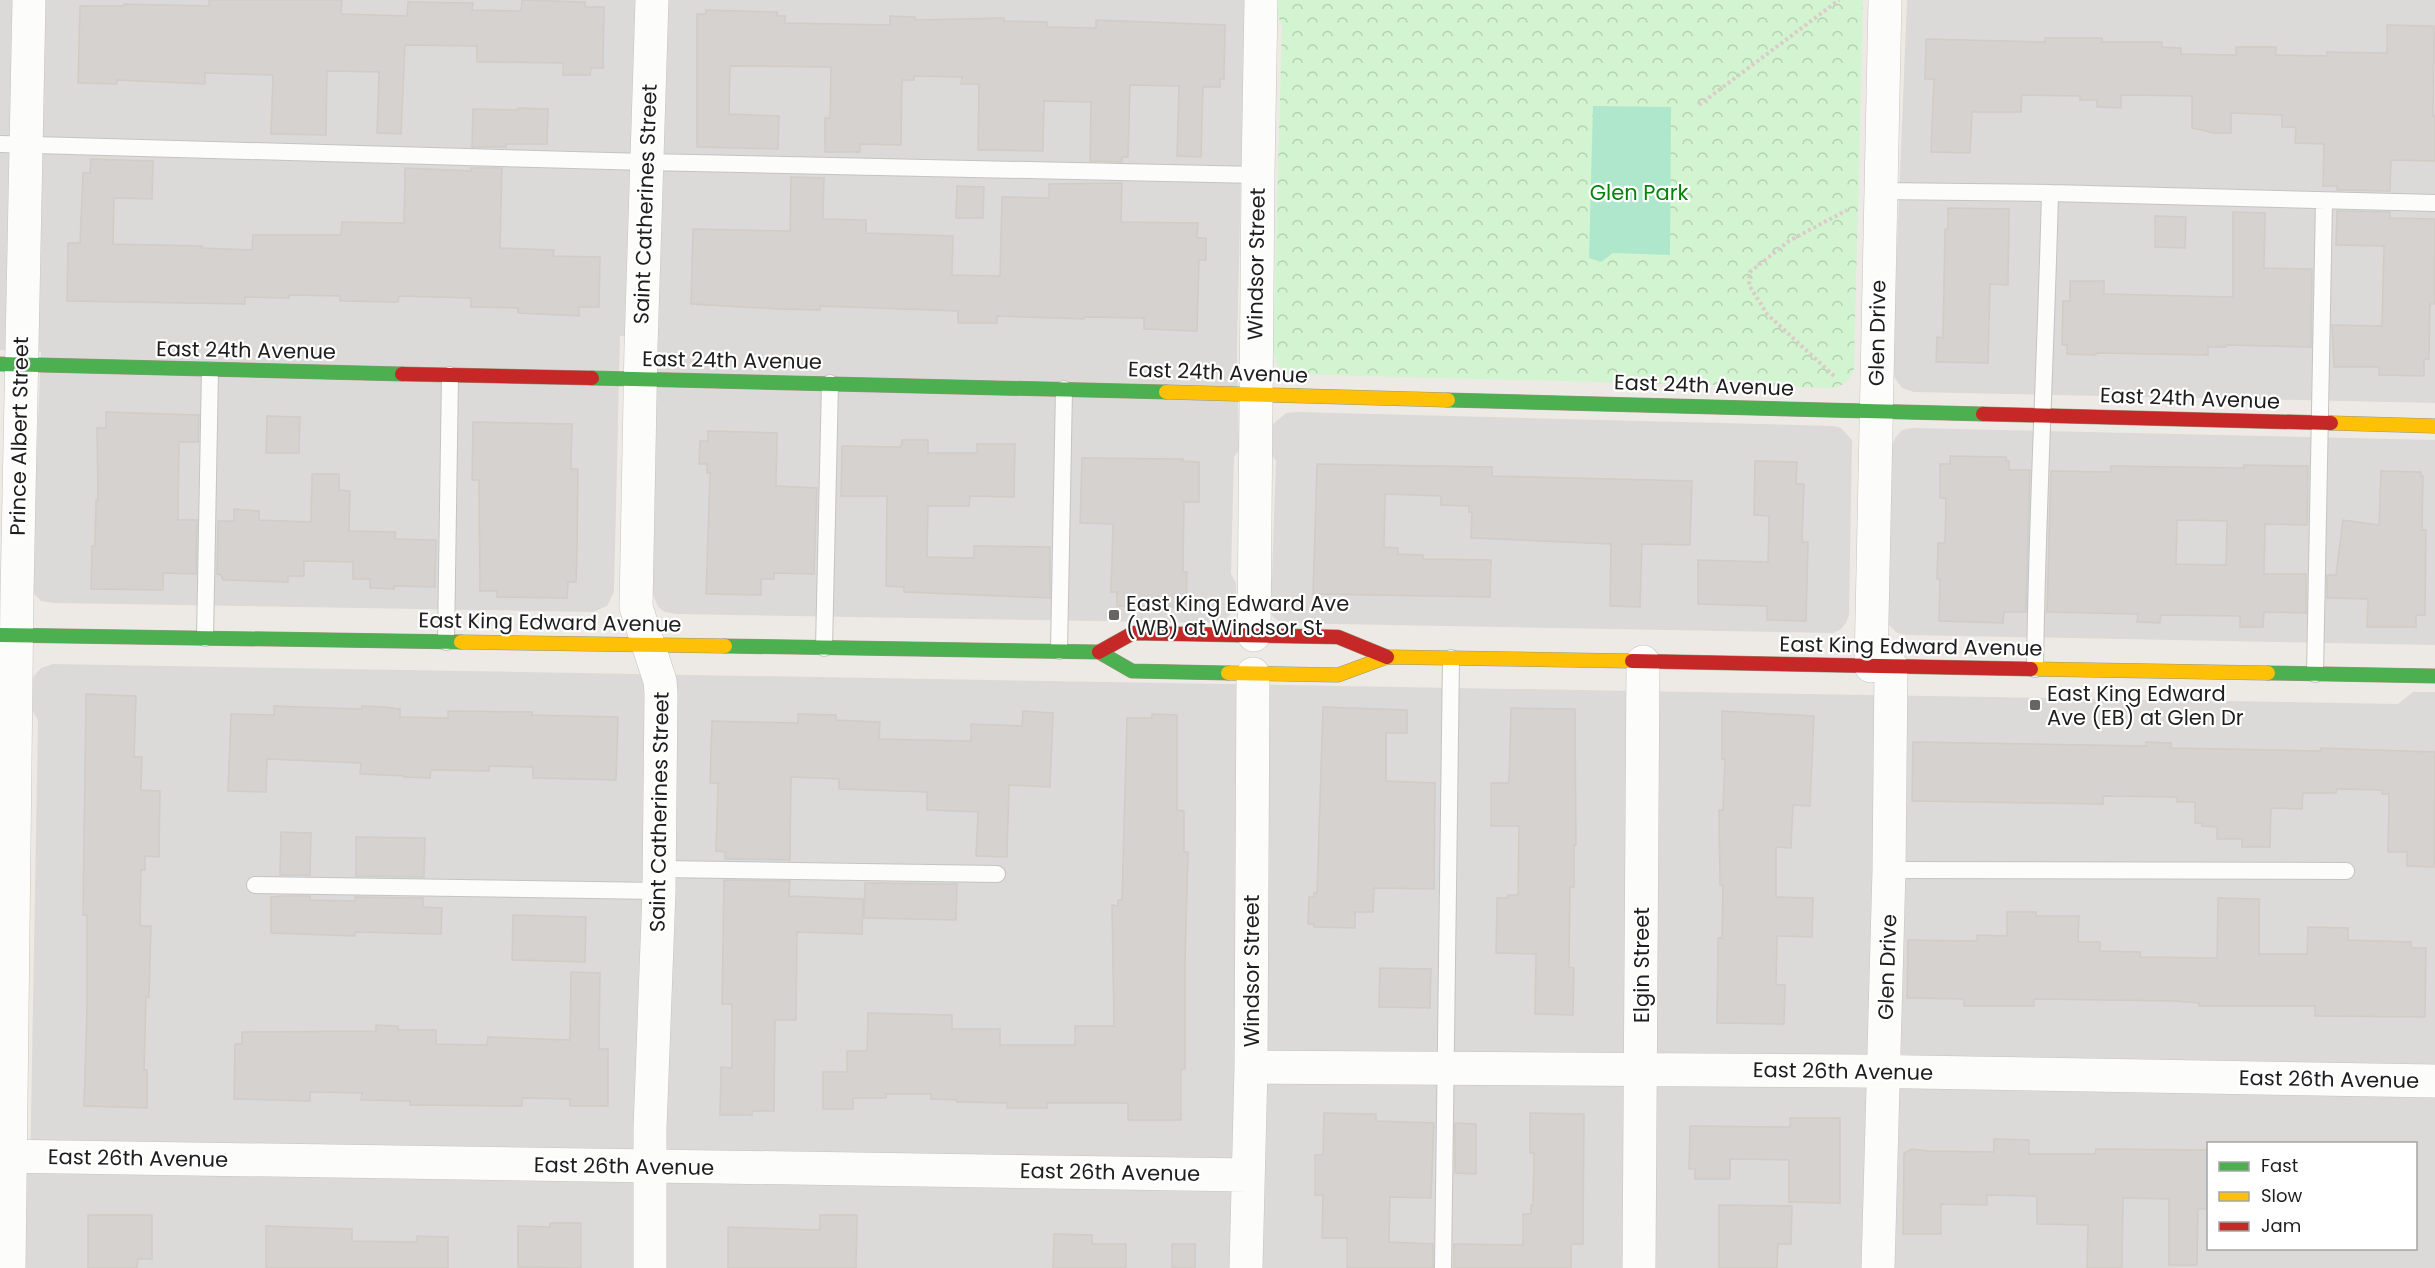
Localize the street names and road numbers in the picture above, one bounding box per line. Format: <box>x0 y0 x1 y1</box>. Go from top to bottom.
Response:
street label: Saint Catherines Street <box>626 83 664 325</box>
street label: Windsor Street <box>1240 187 1272 341</box>
street label: Glen Drive <box>1862 280 1892 386</box>
street label: East 24th Avenue <box>156 334 336 366</box>
street label: Prince Albert Street <box>3 336 35 536</box>
street label: East 24th Avenue <box>642 344 822 376</box>
street label: East 24th Avenue <box>1128 354 1308 390</box>
street label: East 24th Avenue <box>1614 367 1794 403</box>
street label: East 24th Avenue <box>2100 380 2280 416</box>
street label: East King Edward Avenue <box>418 605 682 639</box>
street label: East King Edward Avenue <box>1779 629 2043 663</box>
street label: Saint Catherines Street <box>642 692 676 932</box>
street label: Windsor Street <box>1237 895 1266 1047</box>
street label: Elgin Street <box>1627 907 1656 1023</box>
street label: Glen Drive <box>1871 913 1903 1021</box>
street label: East 26th Avenue <box>1753 1055 1933 1087</box>
street label: East 26th Avenue <box>2239 1063 2419 1095</box>
street label: East 26th Avenue <box>48 1142 228 1174</box>
street label: East 26th Avenue <box>534 1150 714 1182</box>
street label: East 26th Avenue <box>1020 1156 1200 1188</box>

